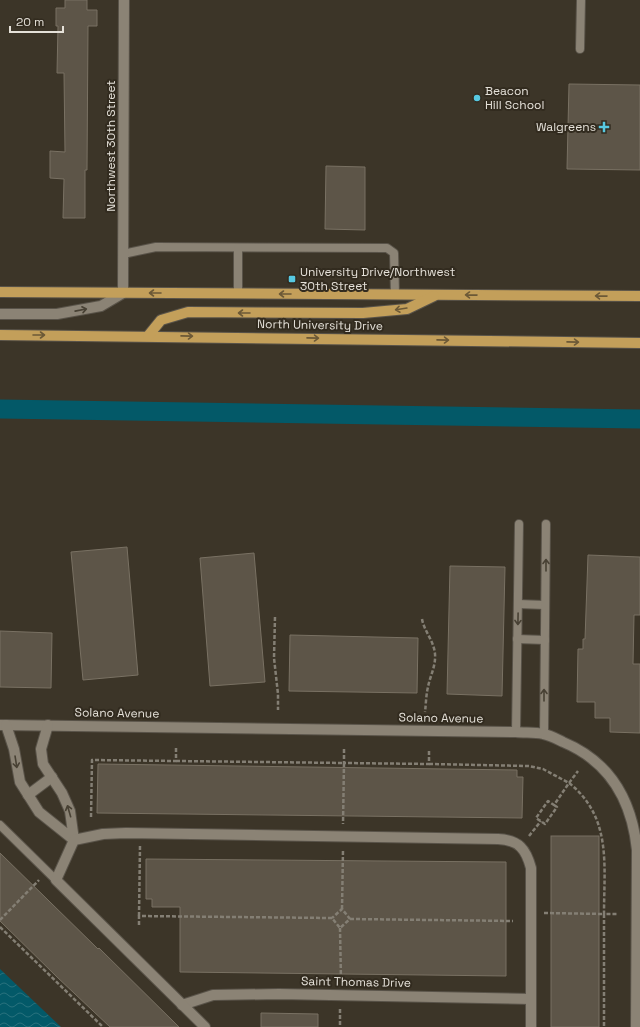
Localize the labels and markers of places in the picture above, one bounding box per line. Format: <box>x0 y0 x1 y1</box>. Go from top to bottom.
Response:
place label: Beacon Hill School <box>485 83 544 113</box>
marker: Beacon Hill School <box>472 93 482 103</box>
place label: Walgreens <box>536 119 596 135</box>
marker: Walgreens <box>599 122 609 132</box>
place label: University Drive/Northwest 30th Street <box>300 264 455 294</box>
marker: University Drive/Northwest 30th Street <box>287 274 297 284</box>

